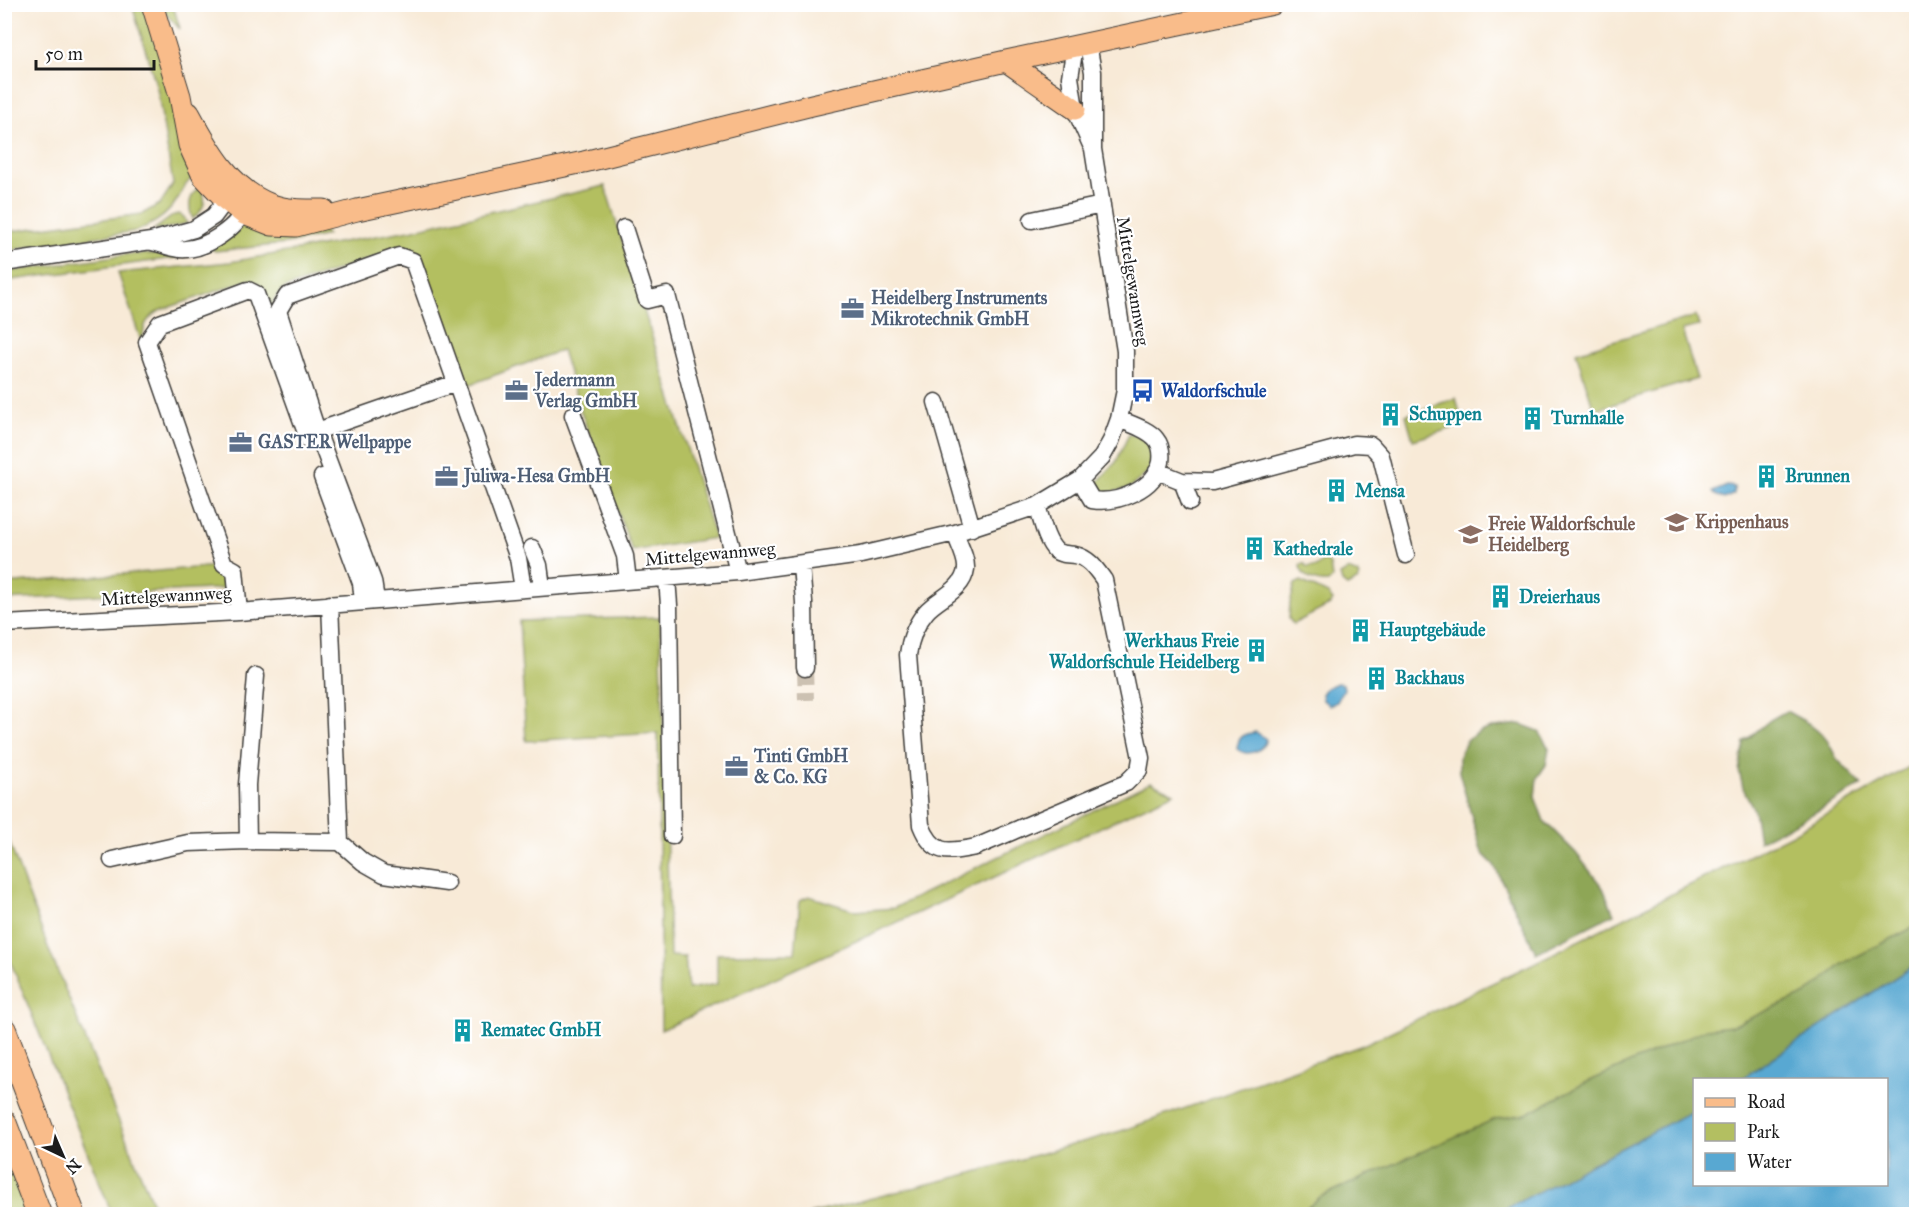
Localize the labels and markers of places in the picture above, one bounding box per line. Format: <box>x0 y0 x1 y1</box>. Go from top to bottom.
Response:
place label: Heidelberg Instruments Mikrotechnik GmbH <box>871 287 1048 330</box>
office icon: Heidelberg Instruments Mikrotechnik GmbH <box>840 295 866 321</box>
place label: Jedermann Verlag GmbH <box>533 369 638 413</box>
office icon: Jedermann Verlag GmbH <box>504 377 530 403</box>
bus stop icon: Waldorfschule <box>1130 378 1156 404</box>
place label: Waldorfschule <box>1161 380 1267 402</box>
building icon: Schuppen <box>1378 401 1404 427</box>
place label: Schuppen <box>1409 403 1482 426</box>
building icon: Turnhalle <box>1520 405 1546 431</box>
place label: Turnhalle <box>1550 407 1624 429</box>
office icon: GASTER Wellpappe <box>227 429 253 455</box>
place label: GASTER Wellpappe <box>258 431 412 454</box>
office icon: Juliwa-Hesa GmbH <box>433 463 459 489</box>
building icon: Brunnen <box>1754 463 1780 489</box>
place label: Juliwa-Hesa GmbH <box>462 465 610 488</box>
place label: Brunnen <box>1785 465 1850 487</box>
building icon: Mensa <box>1324 478 1350 504</box>
place label: Mensa <box>1355 480 1405 502</box>
school or university icon: Krippenhaus <box>1664 509 1690 535</box>
place label: Krippenhaus <box>1695 511 1789 534</box>
place label: Freie Waldorfschule Heidelberg <box>1488 513 1636 557</box>
school or university icon: Freie Waldorfschule Heidelberg <box>1457 521 1483 547</box>
building icon: Kathedrale <box>1242 536 1268 562</box>
place label: Kathedrale <box>1273 538 1353 560</box>
building icon: Dreierhaus <box>1488 584 1514 610</box>
place label: Dreierhaus <box>1519 586 1600 608</box>
building icon: Hauptgebäude <box>1348 617 1374 643</box>
place label: Hauptgebäude <box>1379 619 1486 642</box>
place label: Werkhaus Freie Waldorfschule Heidelberg <box>1049 630 1240 674</box>
building icon: Werkhaus Freie Waldorfschule Heidelberg <box>1244 638 1270 664</box>
building icon: Backhaus <box>1364 665 1390 691</box>
place label: Backhaus <box>1395 667 1465 689</box>
place label: Tinti GmbH & Co. KG <box>753 745 849 788</box>
office icon: Tinti GmbH & Co. KG <box>723 753 749 779</box>
building icon: Rematec GmbH <box>450 1017 476 1043</box>
place label: Rematec GmbH <box>481 1019 602 1041</box>

